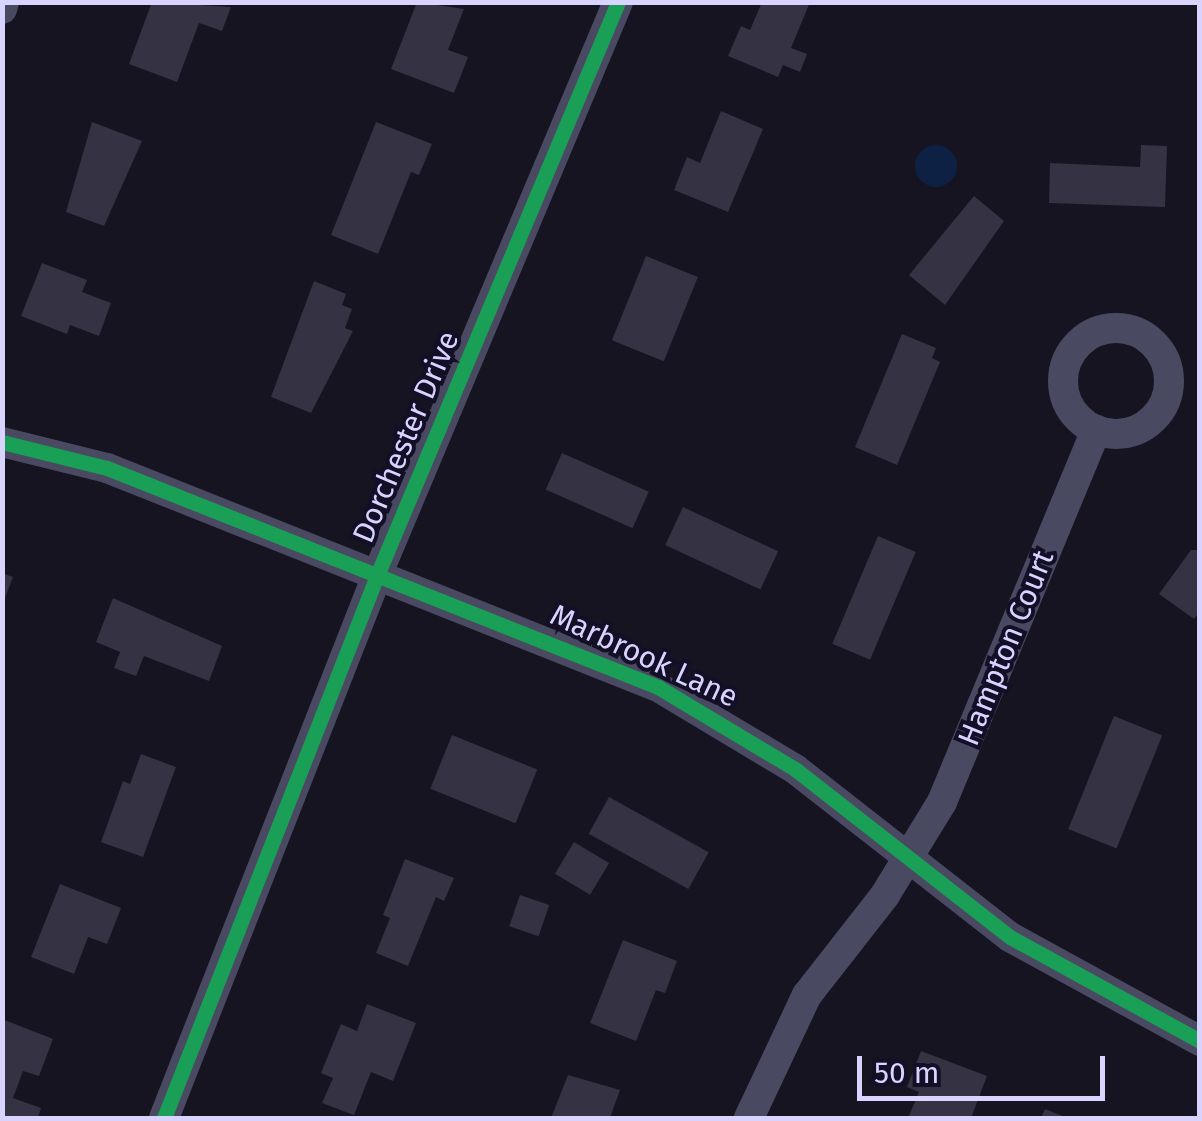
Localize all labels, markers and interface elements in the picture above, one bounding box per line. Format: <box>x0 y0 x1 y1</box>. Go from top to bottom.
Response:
street label: Dorchester Drive <box>345 326 467 548</box>
street label: Hampton Court <box>950 545 1062 751</box>
street label: Marbrook Lane <box>544 597 744 715</box>
scale bar <box>862 1036 1110 1098</box>
text: 50 m <box>874 1055 939 1091</box>

